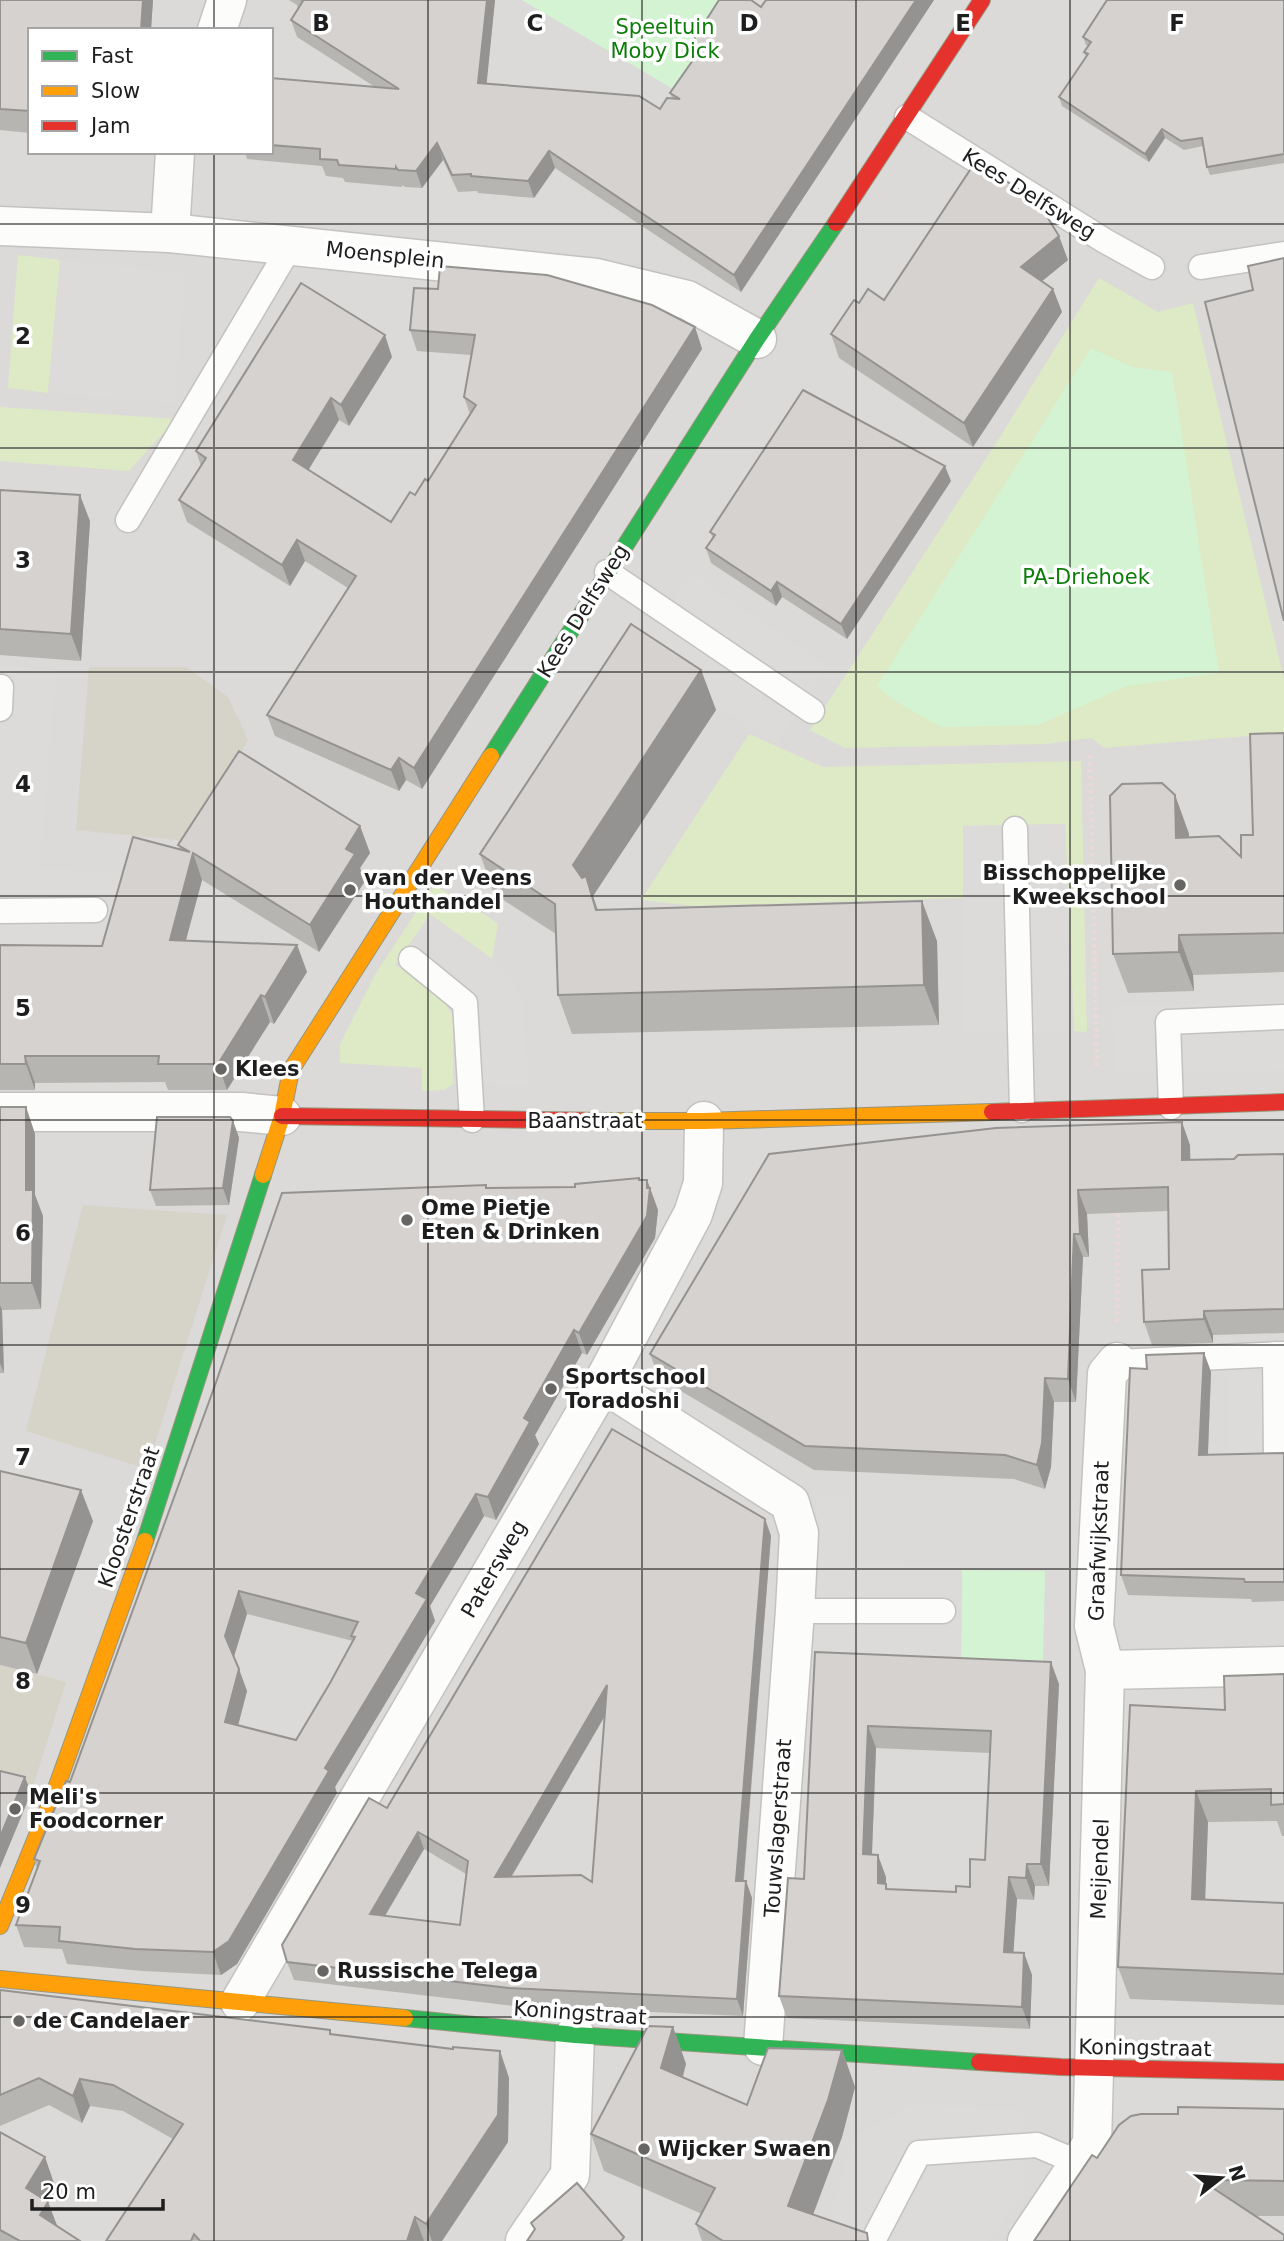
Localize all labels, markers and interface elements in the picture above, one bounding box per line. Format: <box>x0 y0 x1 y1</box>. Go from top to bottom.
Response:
text: B <box>312 10 330 36</box>
text: C <box>527 10 543 36</box>
text: D <box>739 10 759 36</box>
text: E <box>955 10 971 36</box>
text: F <box>1169 10 1185 36</box>
park label: Speeltuin Moby Dick <box>610 15 720 63</box>
legend <box>28 28 273 154</box>
text: Fast <box>91 44 133 68</box>
text: Slow <box>91 79 140 103</box>
text: Jam <box>89 114 131 138</box>
street label: Kees Delfsweg <box>958 143 1100 245</box>
street label: Moensplein <box>324 237 446 273</box>
text: 2 <box>15 323 31 349</box>
street label: Kees Delfsweg <box>532 540 634 682</box>
text: 3 <box>15 547 31 573</box>
park label: PA-Driehoek <box>1022 565 1151 589</box>
text: 4 <box>15 771 31 797</box>
place label: Bisschoppelijke Kweekschool <box>982 861 1166 909</box>
place label: van der Veens Houthandel <box>364 866 532 914</box>
marker: Bisschoppelijke Kweekschool <box>1172 877 1188 893</box>
marker: van der Veens Houthandel <box>342 882 358 898</box>
text: 5 <box>15 995 31 1021</box>
place label: Klees <box>235 1057 299 1081</box>
marker: Klees <box>213 1061 229 1077</box>
street label: Baanstraat <box>527 1109 643 1133</box>
place label: Ome Pietje Eten & Drinken <box>421 1196 600 1244</box>
marker: Ome Pietje Eten & Drinken <box>399 1212 415 1228</box>
text: 6 <box>15 1220 31 1246</box>
place label: Sportschool Toradoshi <box>565 1365 706 1413</box>
marker: Sportschool Toradoshi <box>543 1381 559 1397</box>
street label: Kloosterstraat <box>94 1443 164 1591</box>
text: 7 <box>15 1444 31 1470</box>
street label: Graafwijkstraat <box>1084 1460 1114 1622</box>
street label: Patersweg <box>456 1516 532 1622</box>
text: 8 <box>15 1668 31 1694</box>
street label: Touwslagerstraat <box>760 1738 796 1919</box>
place label: Meli's Foodcorner <box>29 1785 164 1833</box>
marker: Meli's Foodcorner <box>7 1801 23 1817</box>
street label: Meijendel <box>1086 1818 1114 1920</box>
text: 9 <box>15 1892 31 1918</box>
place label: Russische Telega <box>337 1959 538 1983</box>
marker: Russische Telega <box>315 1963 331 1979</box>
street label: Koningstraat <box>513 1996 647 2030</box>
place label: de Candelaer <box>33 2009 190 2033</box>
marker: de Candelaer <box>11 2013 27 2029</box>
street label: Koningstraat <box>1078 2035 1212 2061</box>
place label: Wijcker Swaen <box>658 2137 831 2161</box>
marker: Wijcker Swaen <box>636 2141 652 2157</box>
north arrow <box>1186 2143 1256 2213</box>
text: N <box>1224 2162 1250 2184</box>
scale bar <box>32 2168 163 2212</box>
text: 20 m <box>42 2180 96 2204</box>

